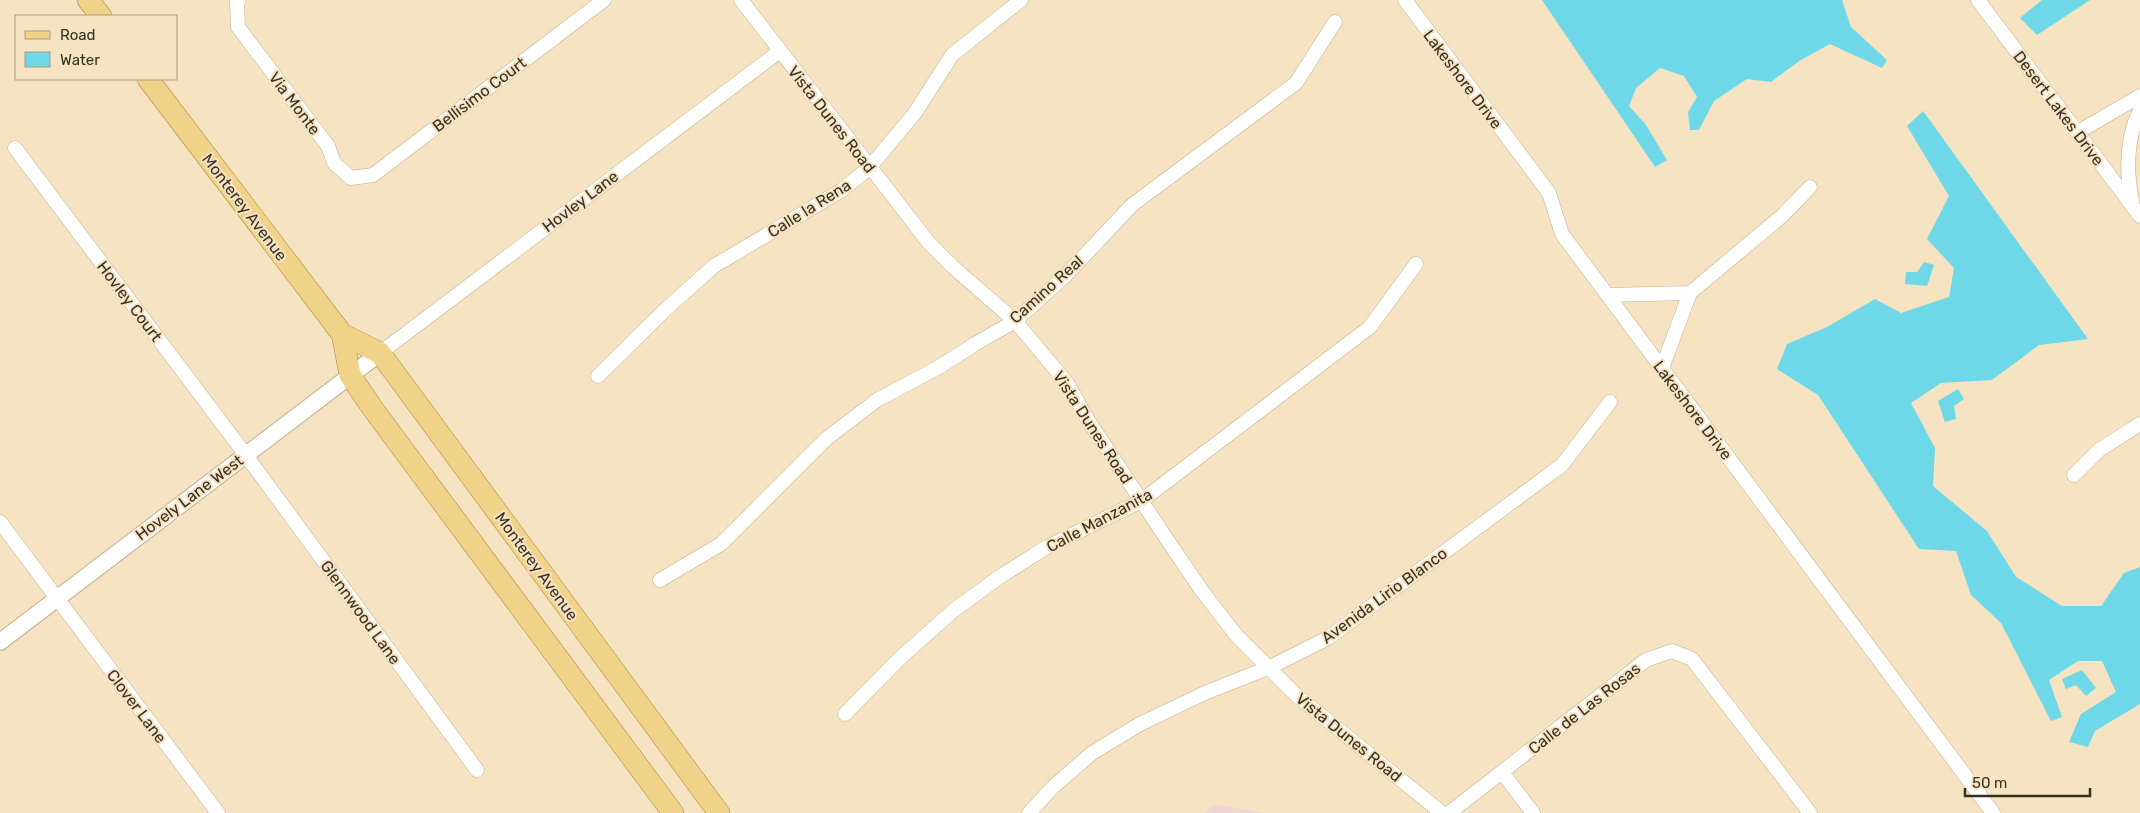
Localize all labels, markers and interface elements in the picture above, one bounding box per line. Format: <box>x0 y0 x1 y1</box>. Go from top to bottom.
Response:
legend <box>15 15 178 80</box>
text: Road <box>60 26 96 44</box>
street label: Lakeshore Drive <box>1419 26 1506 133</box>
street label: Desert Lakes Drive <box>2009 47 2108 169</box>
text: Water <box>60 51 100 69</box>
street label: Bellisimo Court <box>429 53 530 136</box>
street label: Vista Dunes Road <box>784 62 879 177</box>
street label: Via Monte <box>265 68 324 138</box>
street label: Monterey Avenue <box>198 150 291 265</box>
street label: Hovley Lane <box>538 167 622 236</box>
street label: Calle la Rena <box>764 175 854 242</box>
street label: Camino Real <box>1006 251 1087 327</box>
street label: Hovley Court <box>93 257 166 345</box>
street label: Lakeshore Drive <box>1649 357 1736 464</box>
street label: Vista Dunes Road <box>1049 367 1136 487</box>
street label: Hovely Lane West <box>132 451 247 544</box>
street label: Calle Manzanita <box>1043 485 1155 556</box>
street label: Monterey Avenue <box>491 508 582 624</box>
street label: Avenida Lirio Blanco <box>1318 543 1451 647</box>
street label: Glennwood Lane <box>316 557 405 668</box>
street label: Calle de Las Rosas <box>1524 659 1644 758</box>
street label: Clover Lane <box>103 666 170 747</box>
street label: Vista Dunes Road <box>1292 689 1405 786</box>
scale bar <box>1965 766 2090 798</box>
text: 50 m <box>1972 774 2007 792</box>

